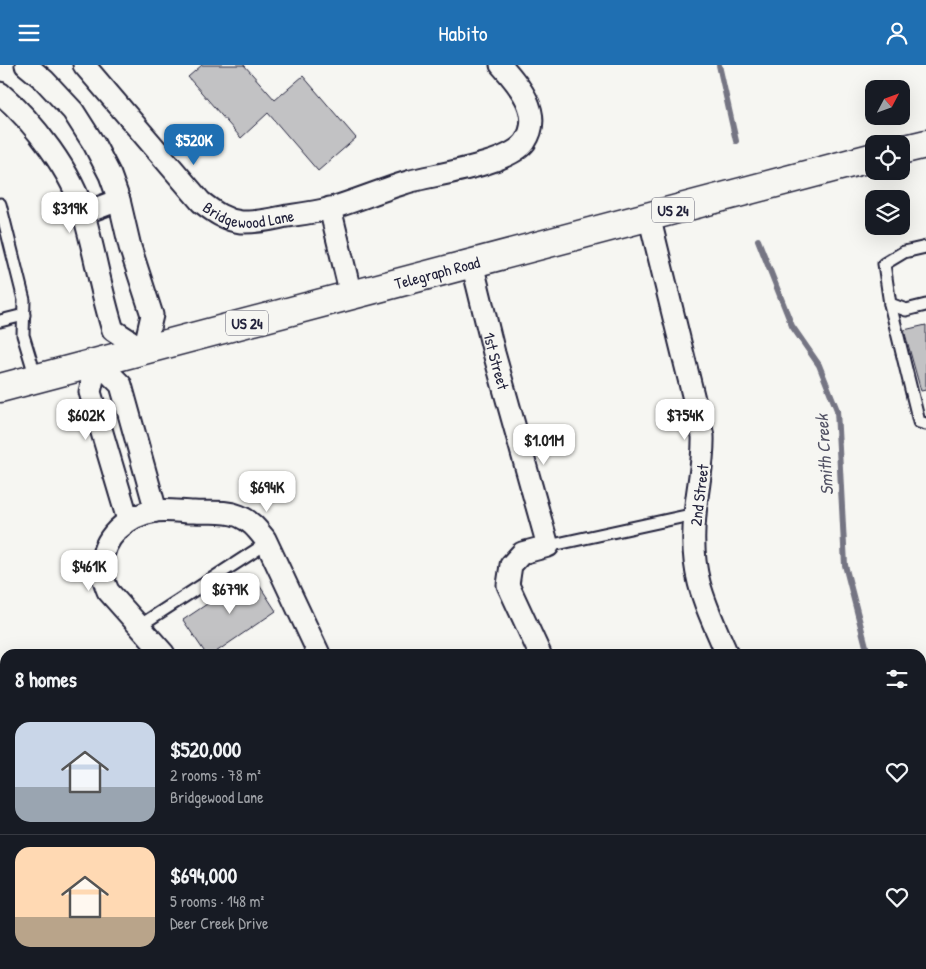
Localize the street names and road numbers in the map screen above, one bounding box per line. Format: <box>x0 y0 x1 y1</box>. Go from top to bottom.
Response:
street label: Bridgewood Lane <box>199 196 296 233</box>
road number: US 24 <box>652 197 694 223</box>
street label: Telegraph Road <box>392 251 482 294</box>
road number: US 24 <box>226 311 268 335</box>
street label: 1st Street <box>478 330 515 393</box>
street label: 2nd Street <box>684 462 714 527</box>

